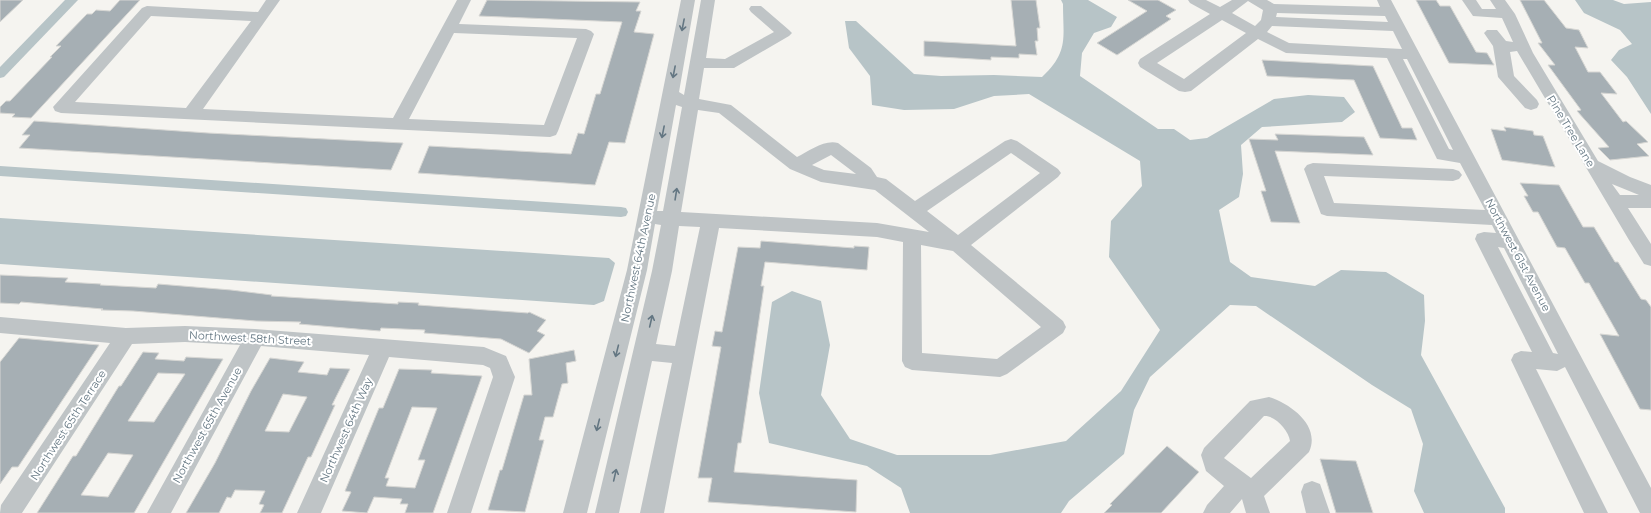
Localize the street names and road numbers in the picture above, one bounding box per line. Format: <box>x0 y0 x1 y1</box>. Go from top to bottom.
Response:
street label: Pine Tree Lane <box>1544 92 1598 170</box>
street label: Northwest 64th Avenue <box>617 192 659 324</box>
street label: Northwest 61st Avenue <box>1482 196 1554 314</box>
street label: Northwest 58th Street <box>189 328 312 348</box>
street label: Northwest 65th Avenue <box>169 364 245 485</box>
street label: Northwest 65th Terrace <box>27 367 109 483</box>
street label: Northwest 64th Way <box>316 375 376 485</box>

